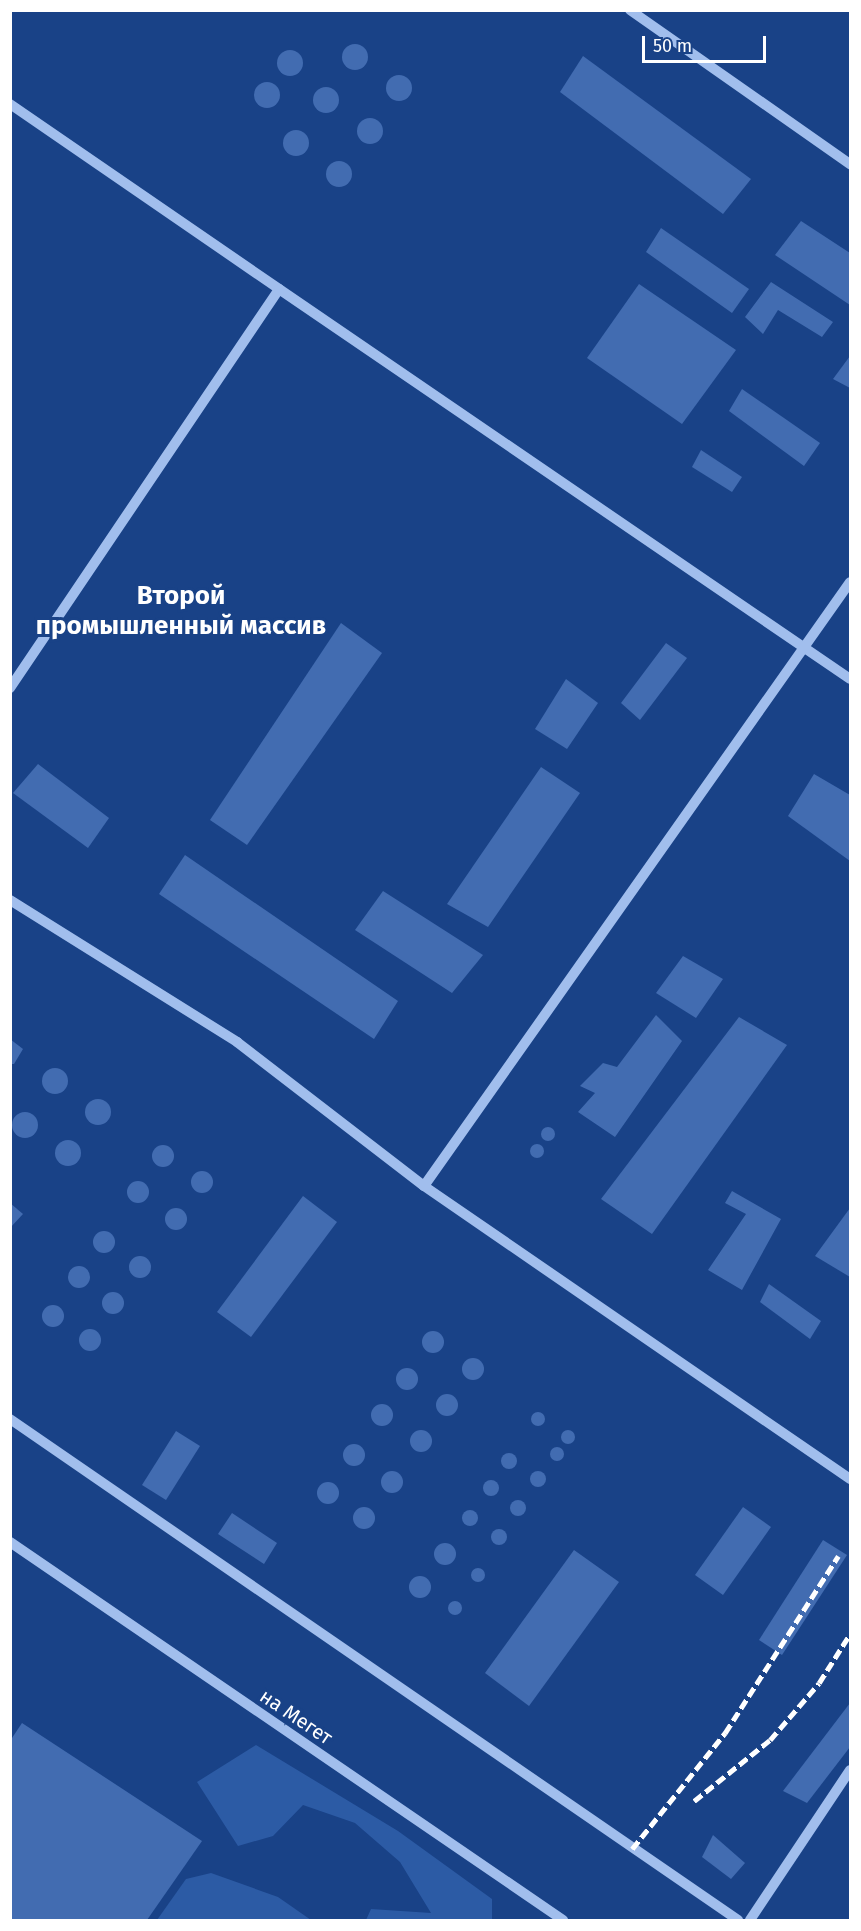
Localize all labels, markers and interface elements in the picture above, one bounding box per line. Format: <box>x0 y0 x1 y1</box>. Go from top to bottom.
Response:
scale bar <box>645 24 770 62</box>
text: 50 m <box>653 35 692 57</box>
district label: Второй промышленный массив <box>36 580 326 642</box>
street label: на Мегет <box>255 1684 337 1750</box>

